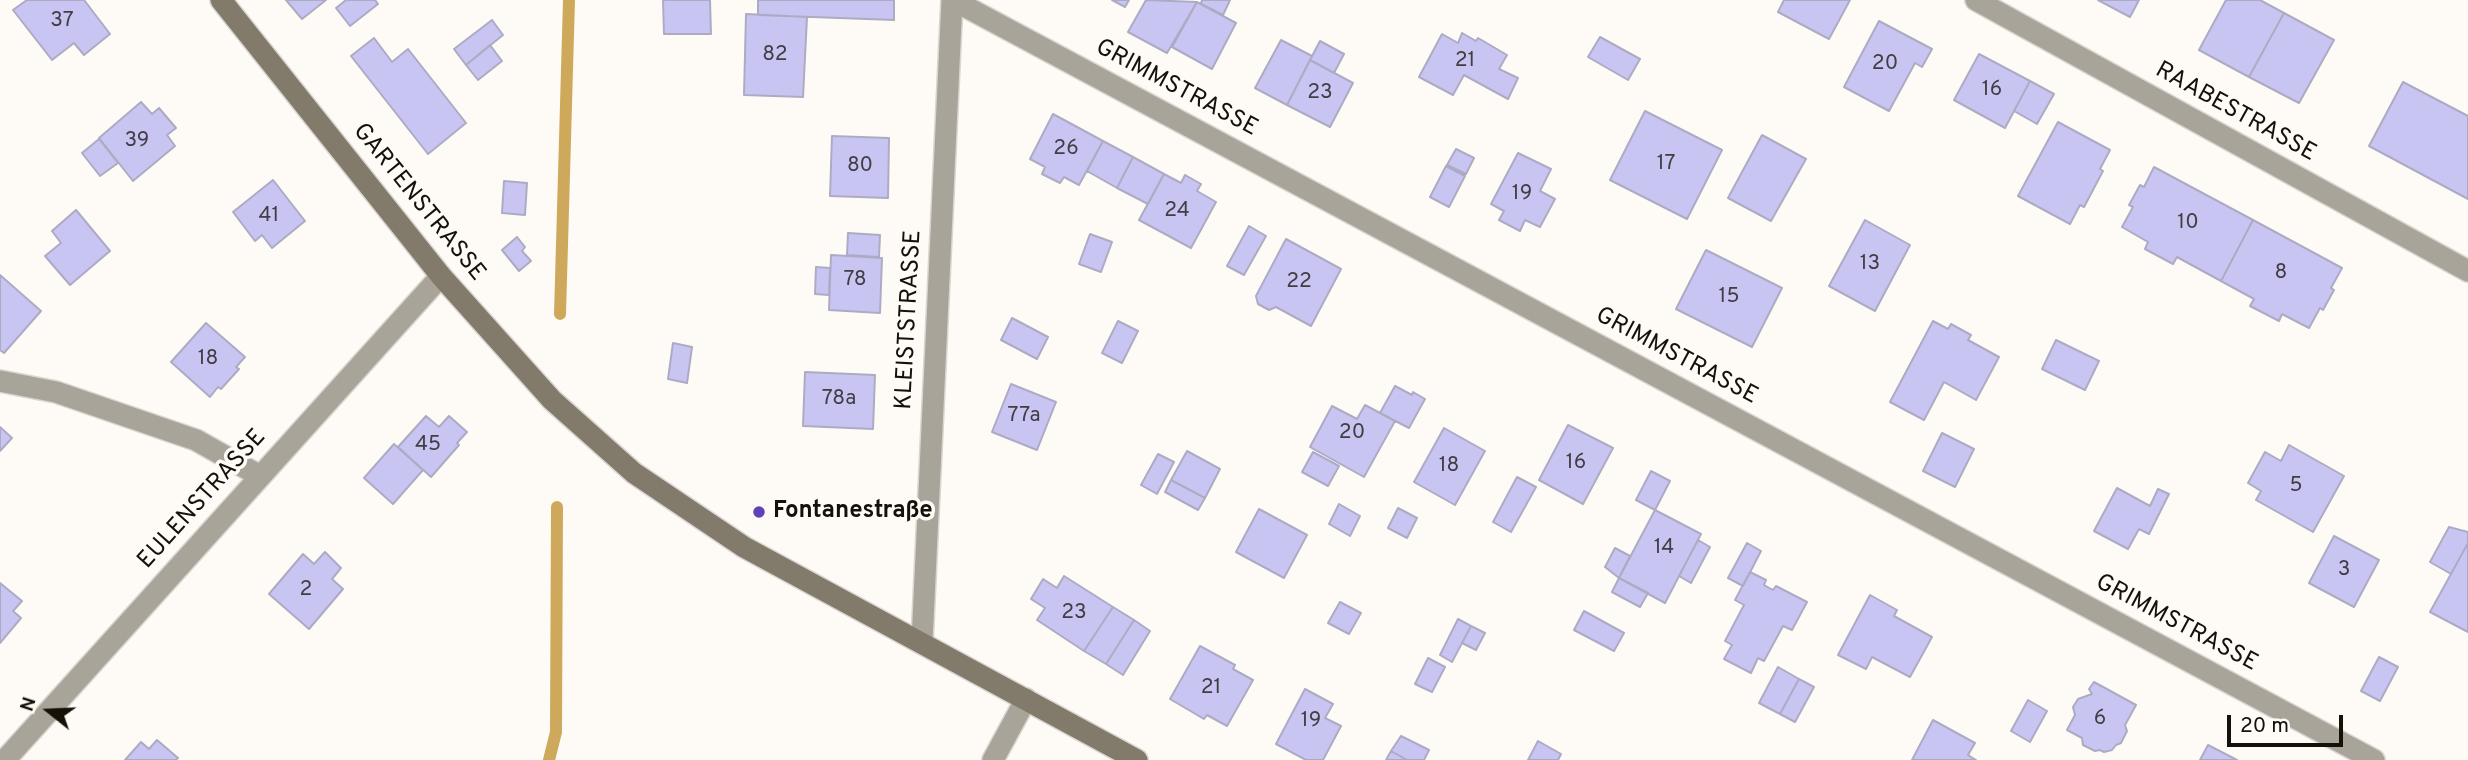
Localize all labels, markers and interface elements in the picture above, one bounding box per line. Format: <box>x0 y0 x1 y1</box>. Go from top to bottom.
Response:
house number: 37 <box>50 9 74 35</box>
street label: GRIMMSTRASSE <box>1090 34 1262 144</box>
house number: 82 <box>762 43 788 69</box>
house number: 21 <box>1455 49 1475 75</box>
house number: 20 <box>1872 52 1898 78</box>
street label: RAABESTRASSE <box>2149 57 2321 169</box>
house number: 16 <box>1982 78 2002 104</box>
house number: 23 <box>1307 81 1333 107</box>
street label: GARTENSTRASSE <box>346 118 490 288</box>
house number: 39 <box>125 129 149 155</box>
house number: 26 <box>1053 137 1079 163</box>
house number: 17 <box>1657 152 1675 178</box>
house number: 80 <box>847 154 873 180</box>
house number: 19 <box>1512 182 1532 208</box>
house number: 24 <box>1164 199 1190 225</box>
house number: 41 <box>259 204 279 230</box>
house number: 10 <box>2177 211 2199 237</box>
street label: KLEISTSTRASSE <box>891 229 929 411</box>
house number: 13 <box>1860 252 1880 278</box>
house number: 8 <box>2275 261 2287 287</box>
house number: 78 <box>843 268 867 294</box>
house number: 22 <box>1286 270 1312 296</box>
house number: 15 <box>1719 285 1739 311</box>
street label: GRIMMSTRASSE <box>1590 302 1762 412</box>
house number: 18 <box>198 347 218 373</box>
house number: 78a <box>822 387 856 413</box>
house number: 77a <box>1007 404 1041 430</box>
house number: 20 <box>1339 421 1365 447</box>
street label: EULENSTRASSE <box>133 424 273 576</box>
house number: 45 <box>415 433 441 459</box>
house number: 16 <box>1566 451 1586 477</box>
house number: 18 <box>1439 454 1459 480</box>
house number: 5 <box>2289 474 2303 500</box>
place label: Fontanestraße <box>773 498 933 526</box>
marker: Fontanestraße <box>751 504 767 520</box>
house number: 14 <box>1654 536 1674 562</box>
house number: 3 <box>2338 558 2350 584</box>
street label: GRIMMSTRASSE <box>2090 569 2262 679</box>
house number: 2 <box>300 578 312 604</box>
house number: 23 <box>1061 601 1087 627</box>
north arrow <box>14 676 84 746</box>
house number: 21 <box>1201 676 1221 702</box>
text: N <box>16 694 43 715</box>
scale bar <box>2230 700 2346 744</box>
house number: 6 <box>2094 707 2106 733</box>
house number: 19 <box>1301 709 1321 735</box>
text: 20 m <box>2240 713 2289 740</box>

